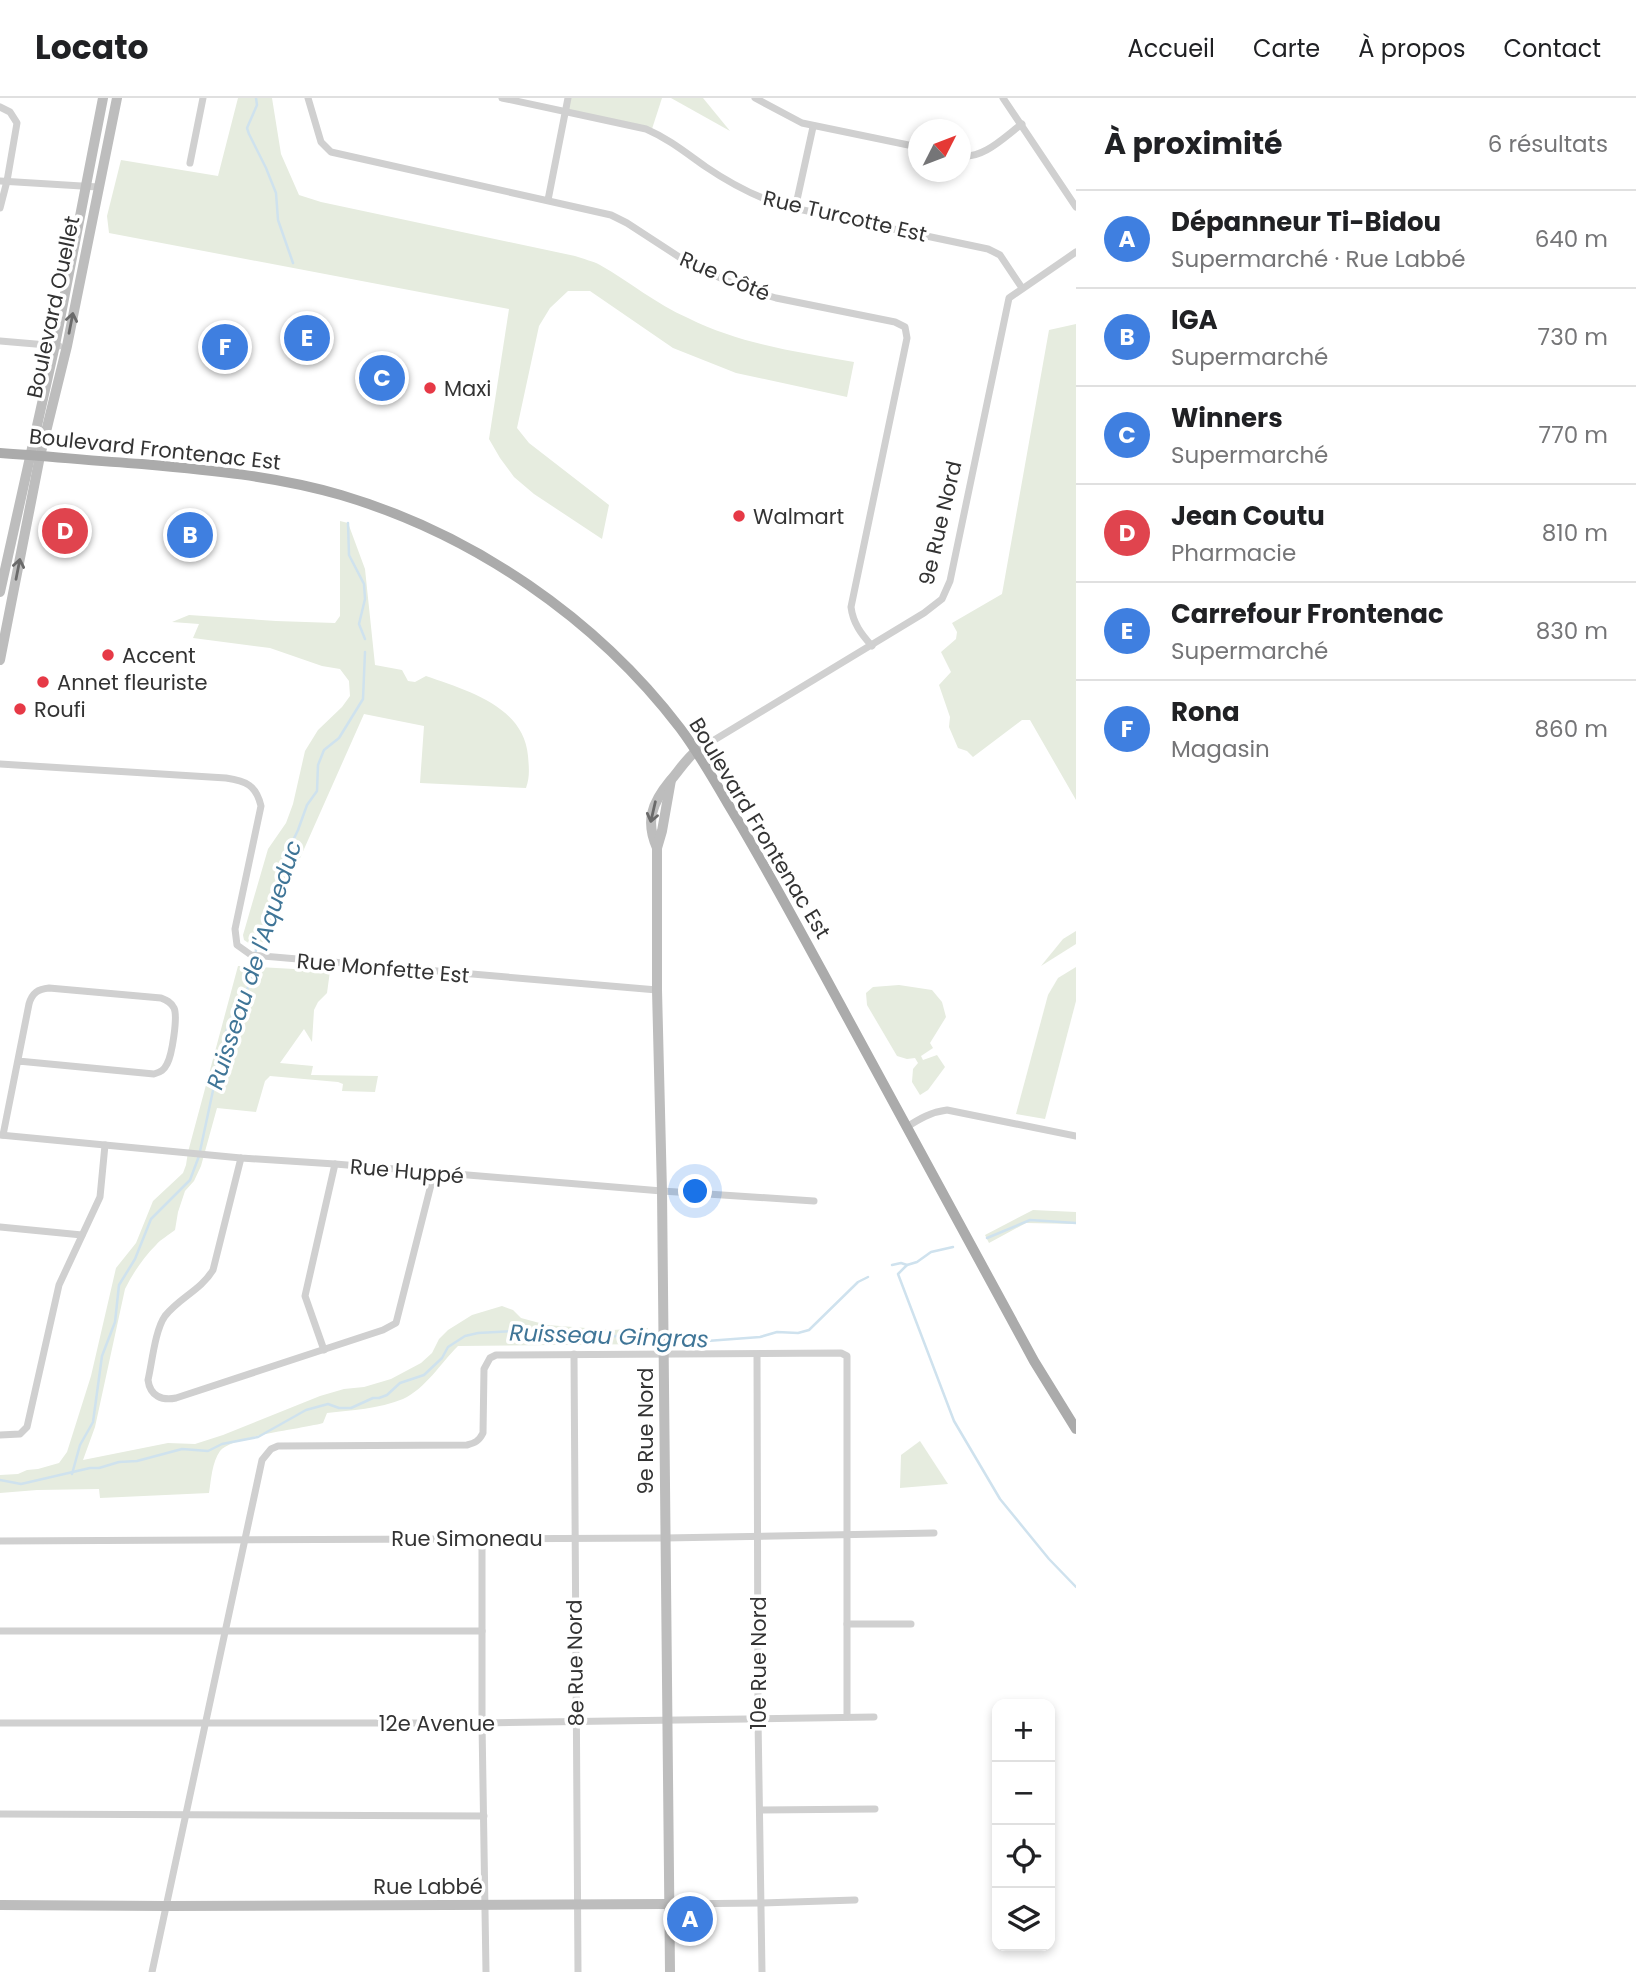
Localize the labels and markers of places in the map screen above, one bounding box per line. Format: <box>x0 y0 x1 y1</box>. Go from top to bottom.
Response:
pin: E <box>284 312 330 364</box>
pin: F <box>202 321 248 373</box>
pin: C <box>359 352 405 404</box>
place label: Maxi <box>444 374 492 403</box>
marker: Maxi <box>422 380 438 396</box>
place label: Walmart <box>753 502 844 531</box>
pin: D <box>42 505 88 557</box>
marker: Walmart <box>731 508 747 524</box>
pin: B <box>167 509 213 561</box>
place label: Accent <box>122 641 196 670</box>
marker: Accent <box>100 647 116 663</box>
place label: Annet fleuriste <box>57 668 207 697</box>
marker: Annet fleuriste <box>35 674 51 690</box>
place label: Roufi <box>34 695 86 724</box>
marker: Roufi <box>12 701 28 717</box>
pin: A <box>667 1893 713 1945</box>

